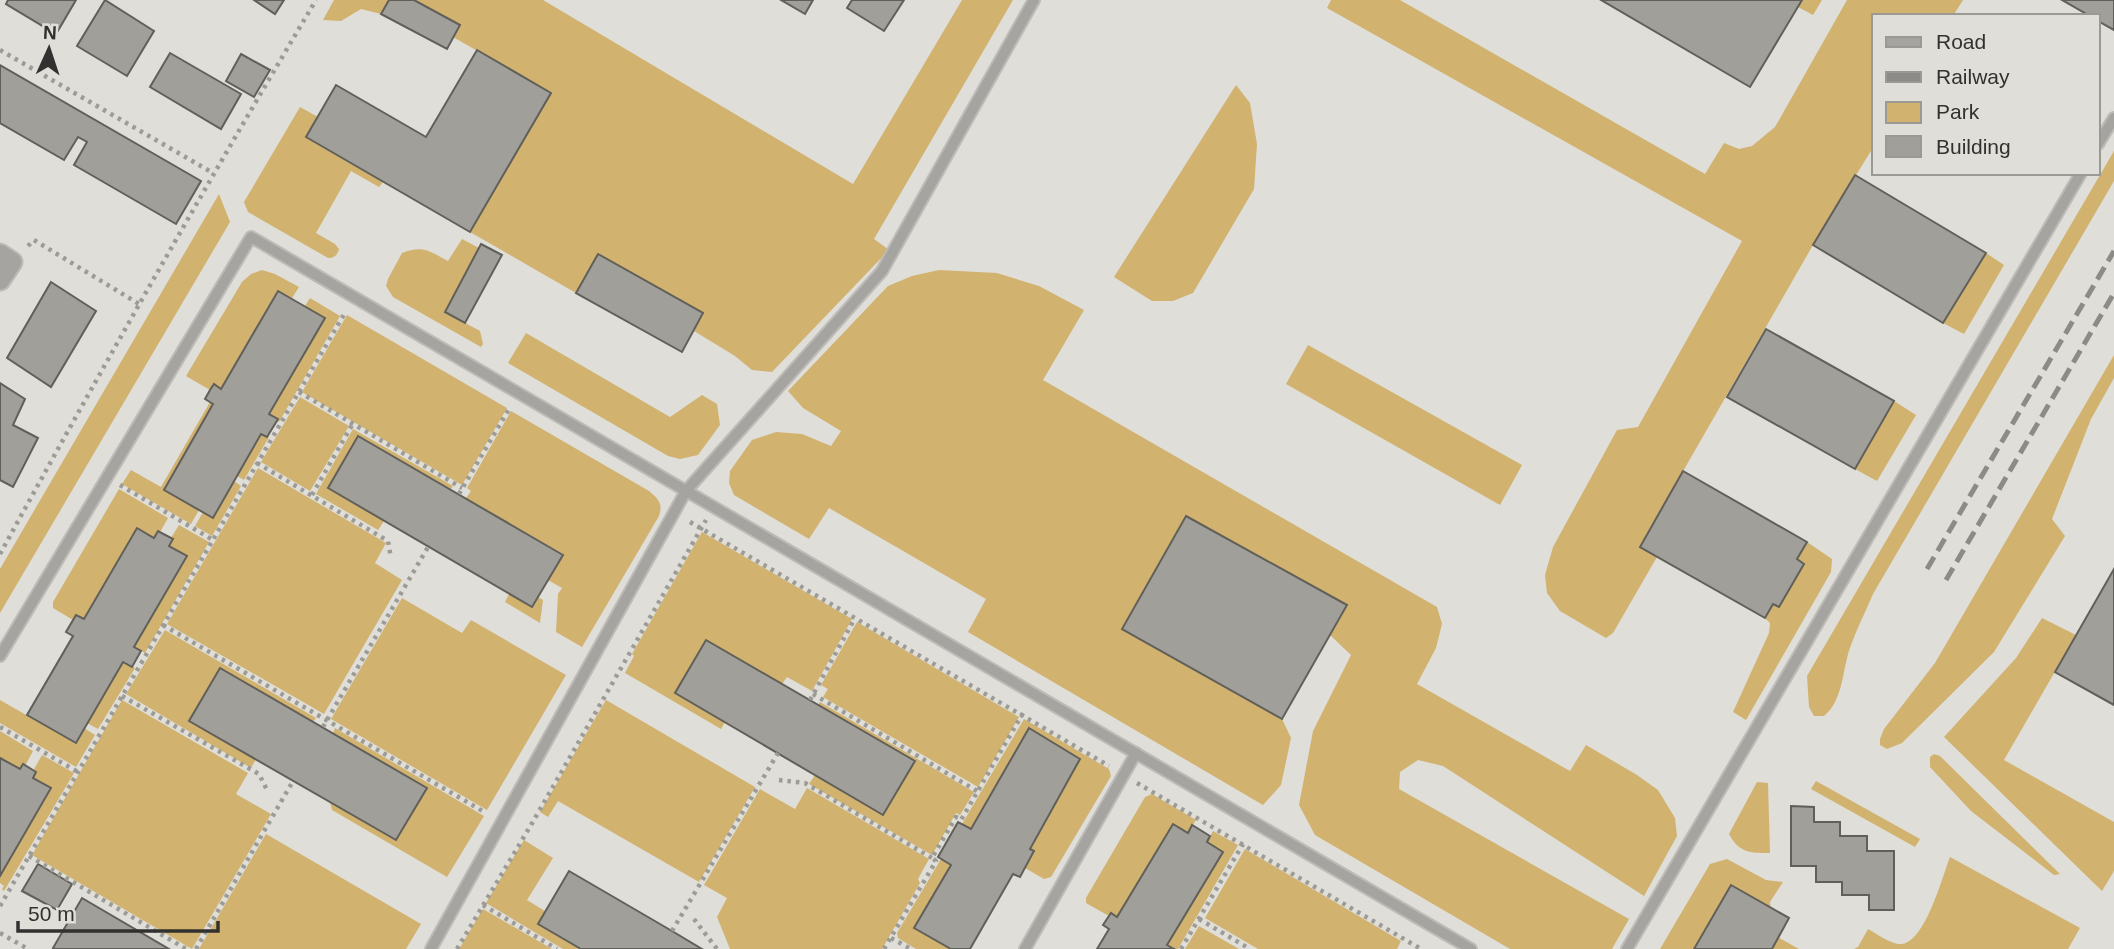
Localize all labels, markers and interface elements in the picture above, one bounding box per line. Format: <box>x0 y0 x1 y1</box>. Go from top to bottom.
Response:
north arrow <box>14 14 84 84</box>
legend <box>1872 14 2100 175</box>
text: N <box>42 22 57 43</box>
text: Road <box>1936 30 1986 53</box>
text: Railway <box>1936 65 2010 88</box>
text: Park <box>1936 100 1980 123</box>
text: Building <box>1936 135 2011 158</box>
scale bar <box>18 890 217 934</box>
text: 50 m <box>28 902 75 925</box>

